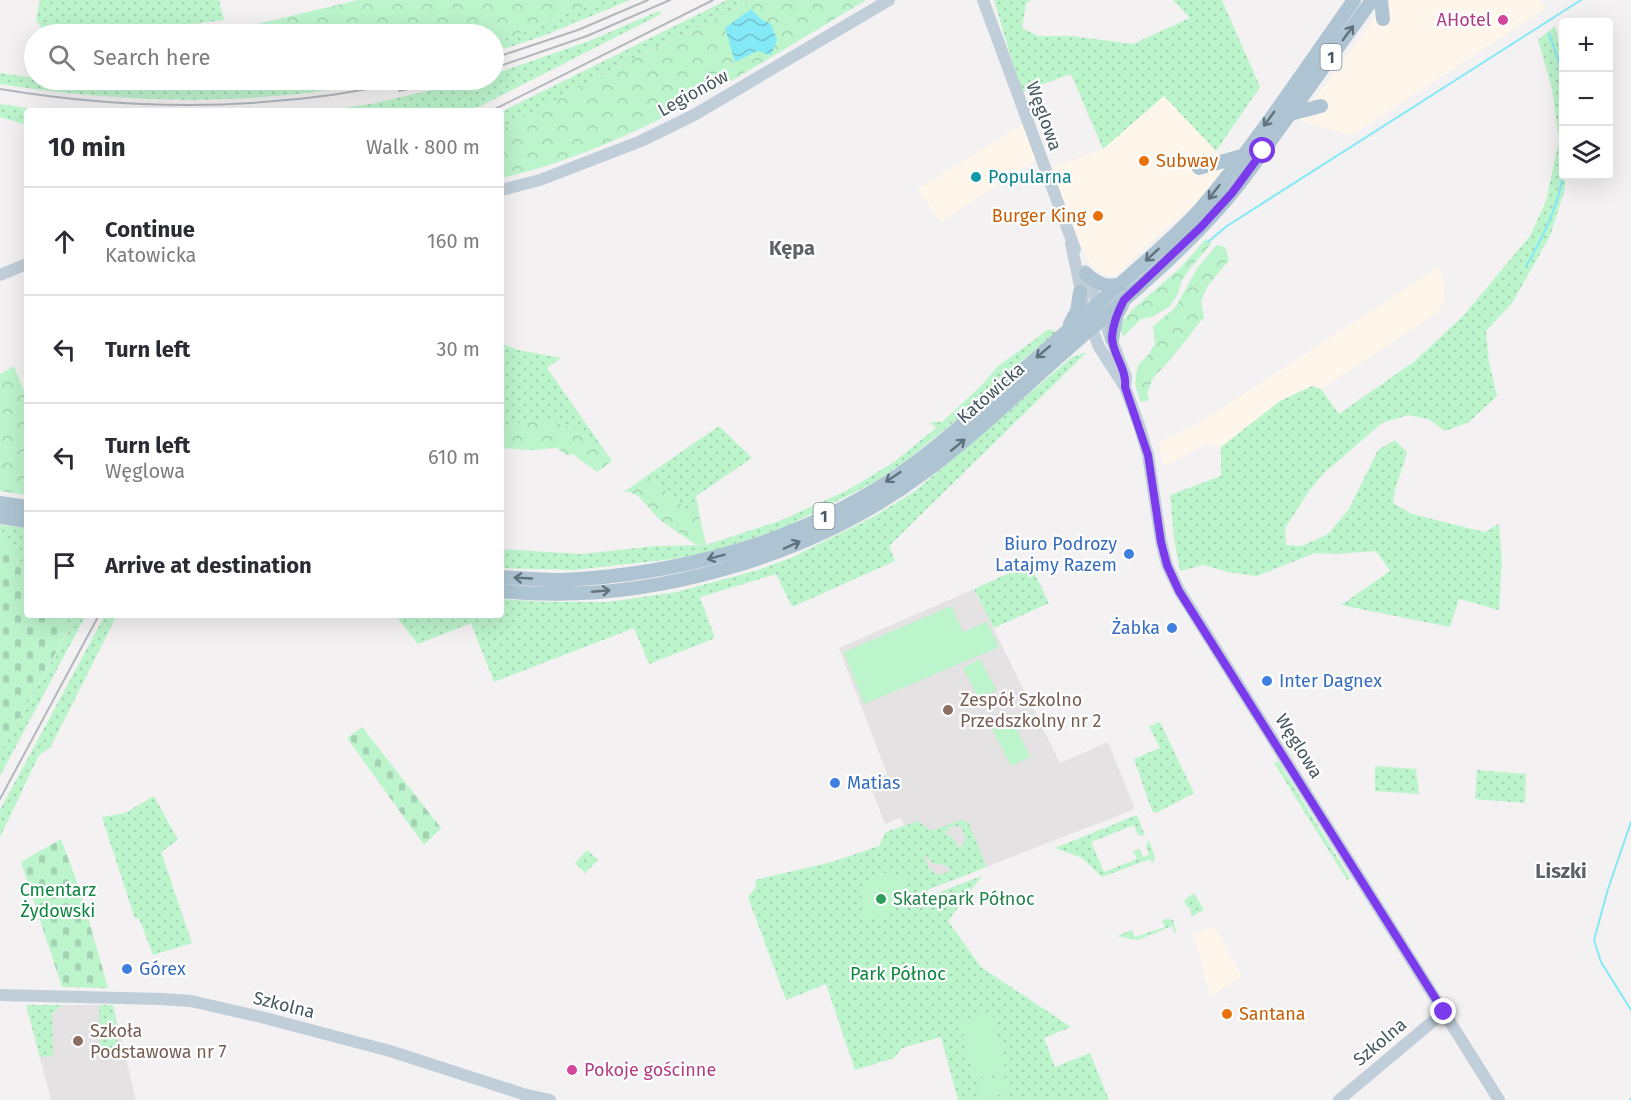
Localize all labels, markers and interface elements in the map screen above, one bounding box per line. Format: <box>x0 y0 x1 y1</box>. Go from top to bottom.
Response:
place label: AHotel <box>1437 9 1491 31</box>
marker: AHotel <box>1496 13 1510 27</box>
map controls <box>1559 18 1613 180</box>
button: + <box>1559 18 1613 72</box>
search box <box>24 24 504 90</box>
one-way arrow <box>1342 25 1355 41</box>
icon: search <box>45 41 78 74</box>
text: Search here <box>93 44 211 71</box>
road number: 1 <box>1320 44 1342 70</box>
street label: Legionów <box>654 65 732 121</box>
button: − <box>1559 72 1613 126</box>
street label: Węglowa <box>1021 78 1067 154</box>
one-way arrow <box>1263 110 1275 126</box>
button: layers <box>1559 126 1613 180</box>
text: 10 min <box>48 132 126 163</box>
text: Walk · 800 m <box>366 135 480 159</box>
route start <box>1249 137 1275 163</box>
place label: Subway <box>1156 150 1218 172</box>
marker: Subway <box>1137 154 1151 168</box>
place label: Popularna <box>988 166 1072 188</box>
marker: Popularna <box>969 170 983 184</box>
one-way arrow <box>1208 183 1221 199</box>
place label: Burger King <box>992 205 1087 227</box>
marker: Burger King <box>1091 209 1105 223</box>
text: Continue <box>105 216 195 243</box>
icon: ahead <box>48 225 81 258</box>
text: 160 m <box>427 229 480 253</box>
district label: Kępa <box>769 236 815 260</box>
text: Katowicka <box>105 243 196 267</box>
one-way arrow <box>1145 248 1160 262</box>
icon: left <box>48 333 81 366</box>
text: Turn left <box>105 336 190 363</box>
text: 30 m <box>436 337 480 361</box>
one-way arrow <box>1036 345 1051 359</box>
street label: Katowicka <box>953 358 1029 428</box>
text: Turn left <box>105 432 190 459</box>
one-way arrow <box>950 438 966 451</box>
icon: left <box>48 441 81 474</box>
text: 610 m <box>428 445 480 469</box>
text: Węglowa <box>105 459 185 483</box>
one-way arrow <box>885 471 902 483</box>
road number: 1 <box>814 503 834 529</box>
place label: Biuro Podrozy Latajmy Razem <box>995 533 1117 576</box>
one-way arrow <box>783 539 801 551</box>
marker: Biuro Podrozy Latajmy Razem <box>1122 547 1136 561</box>
icon: arrive <box>48 549 81 582</box>
text: Arrive at destination <box>105 552 312 579</box>
one-way arrow <box>707 552 726 563</box>
one-way arrow <box>514 572 534 583</box>
one-way arrow <box>591 585 611 596</box>
place label: Żabka <box>1112 617 1160 639</box>
marker: Żabka <box>1165 621 1179 635</box>
place label: Inter Dagnex <box>1279 670 1382 692</box>
marker: Inter Dagnex <box>1260 674 1274 688</box>
place label: Zespół Szkolno Przedszkolny nr 2 <box>960 689 1102 732</box>
marker: Zespół Szkolno Przedszkolny nr 2 <box>941 703 955 717</box>
street label: Węglowa <box>1271 710 1327 782</box>
place label: Matias <box>847 772 900 794</box>
marker: Matias <box>828 776 842 790</box>
district label: Liszki <box>1535 859 1587 883</box>
park label: Cmentarz Żydowski <box>20 879 96 922</box>
place label: Skatepark Północ <box>893 888 1035 910</box>
marker: Skatepark Północ <box>874 892 888 906</box>
place label: Górex <box>139 958 186 980</box>
marker: Górex <box>120 962 134 976</box>
park label: Park Północ <box>850 963 946 985</box>
street label: Szkolna <box>251 987 317 1023</box>
route end <box>1430 998 1456 1024</box>
place label: Santana <box>1239 1003 1306 1025</box>
marker: Santana <box>1220 1007 1234 1021</box>
street label: Szkolna <box>1349 1013 1411 1071</box>
place label: Szkoła Podstawowa nr 7 <box>90 1020 227 1063</box>
marker: Szkoła Podstawowa nr 7 <box>71 1034 85 1048</box>
place label: Pokoje gościnne <box>584 1059 716 1081</box>
marker: Pokoje gościnne <box>565 1063 579 1077</box>

